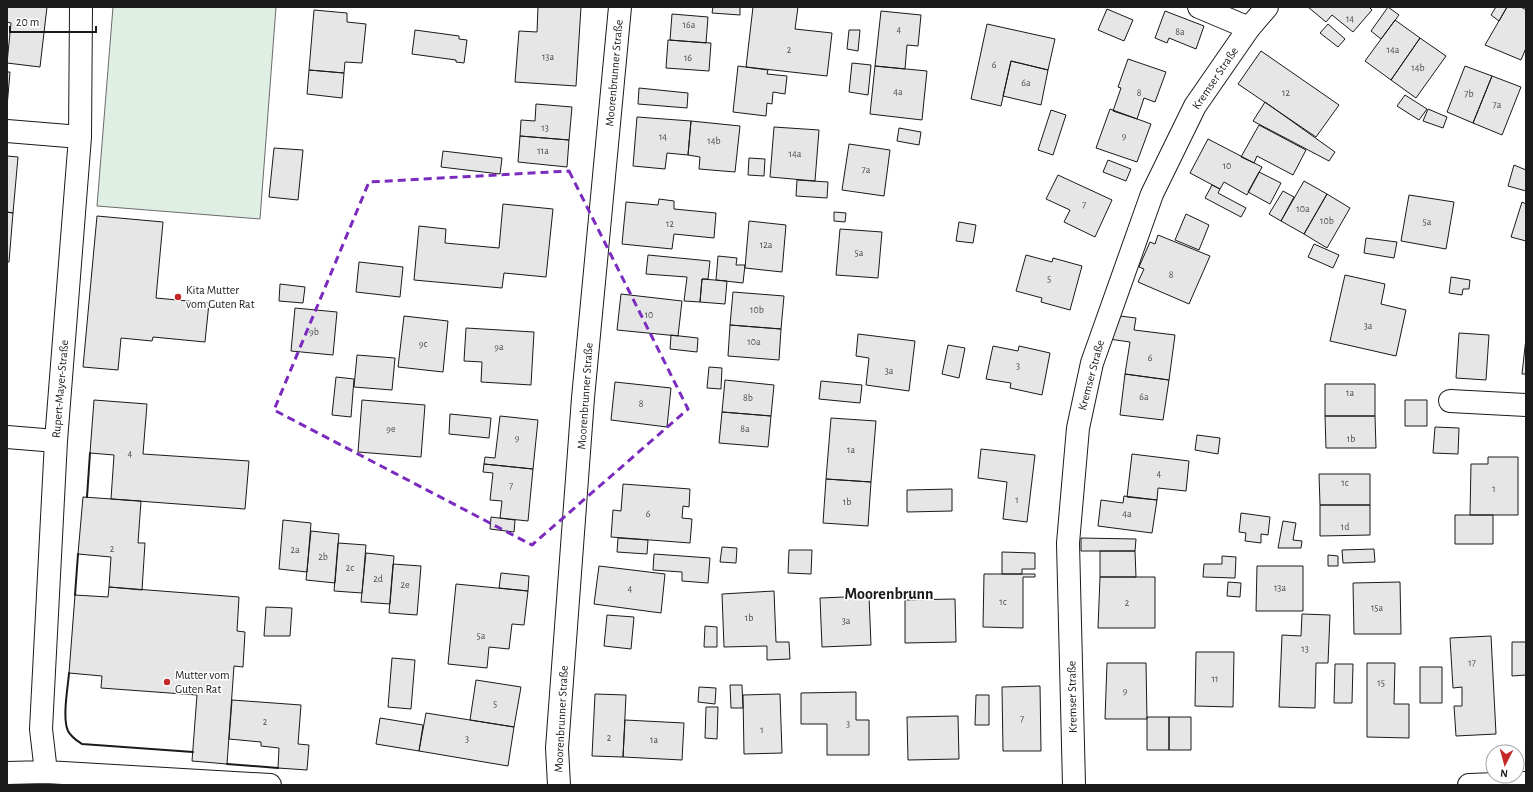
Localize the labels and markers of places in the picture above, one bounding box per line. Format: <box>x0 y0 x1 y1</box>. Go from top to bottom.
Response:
place label: Kita Mutter vom Guten Rat <box>186 284 255 310</box>
marker: Kita Mutter vom Guten Rat <box>173 292 183 302</box>
place label: Mutter vom Guten Rat <box>175 669 230 695</box>
marker: Mutter vom Guten Rat <box>162 677 172 687</box>

